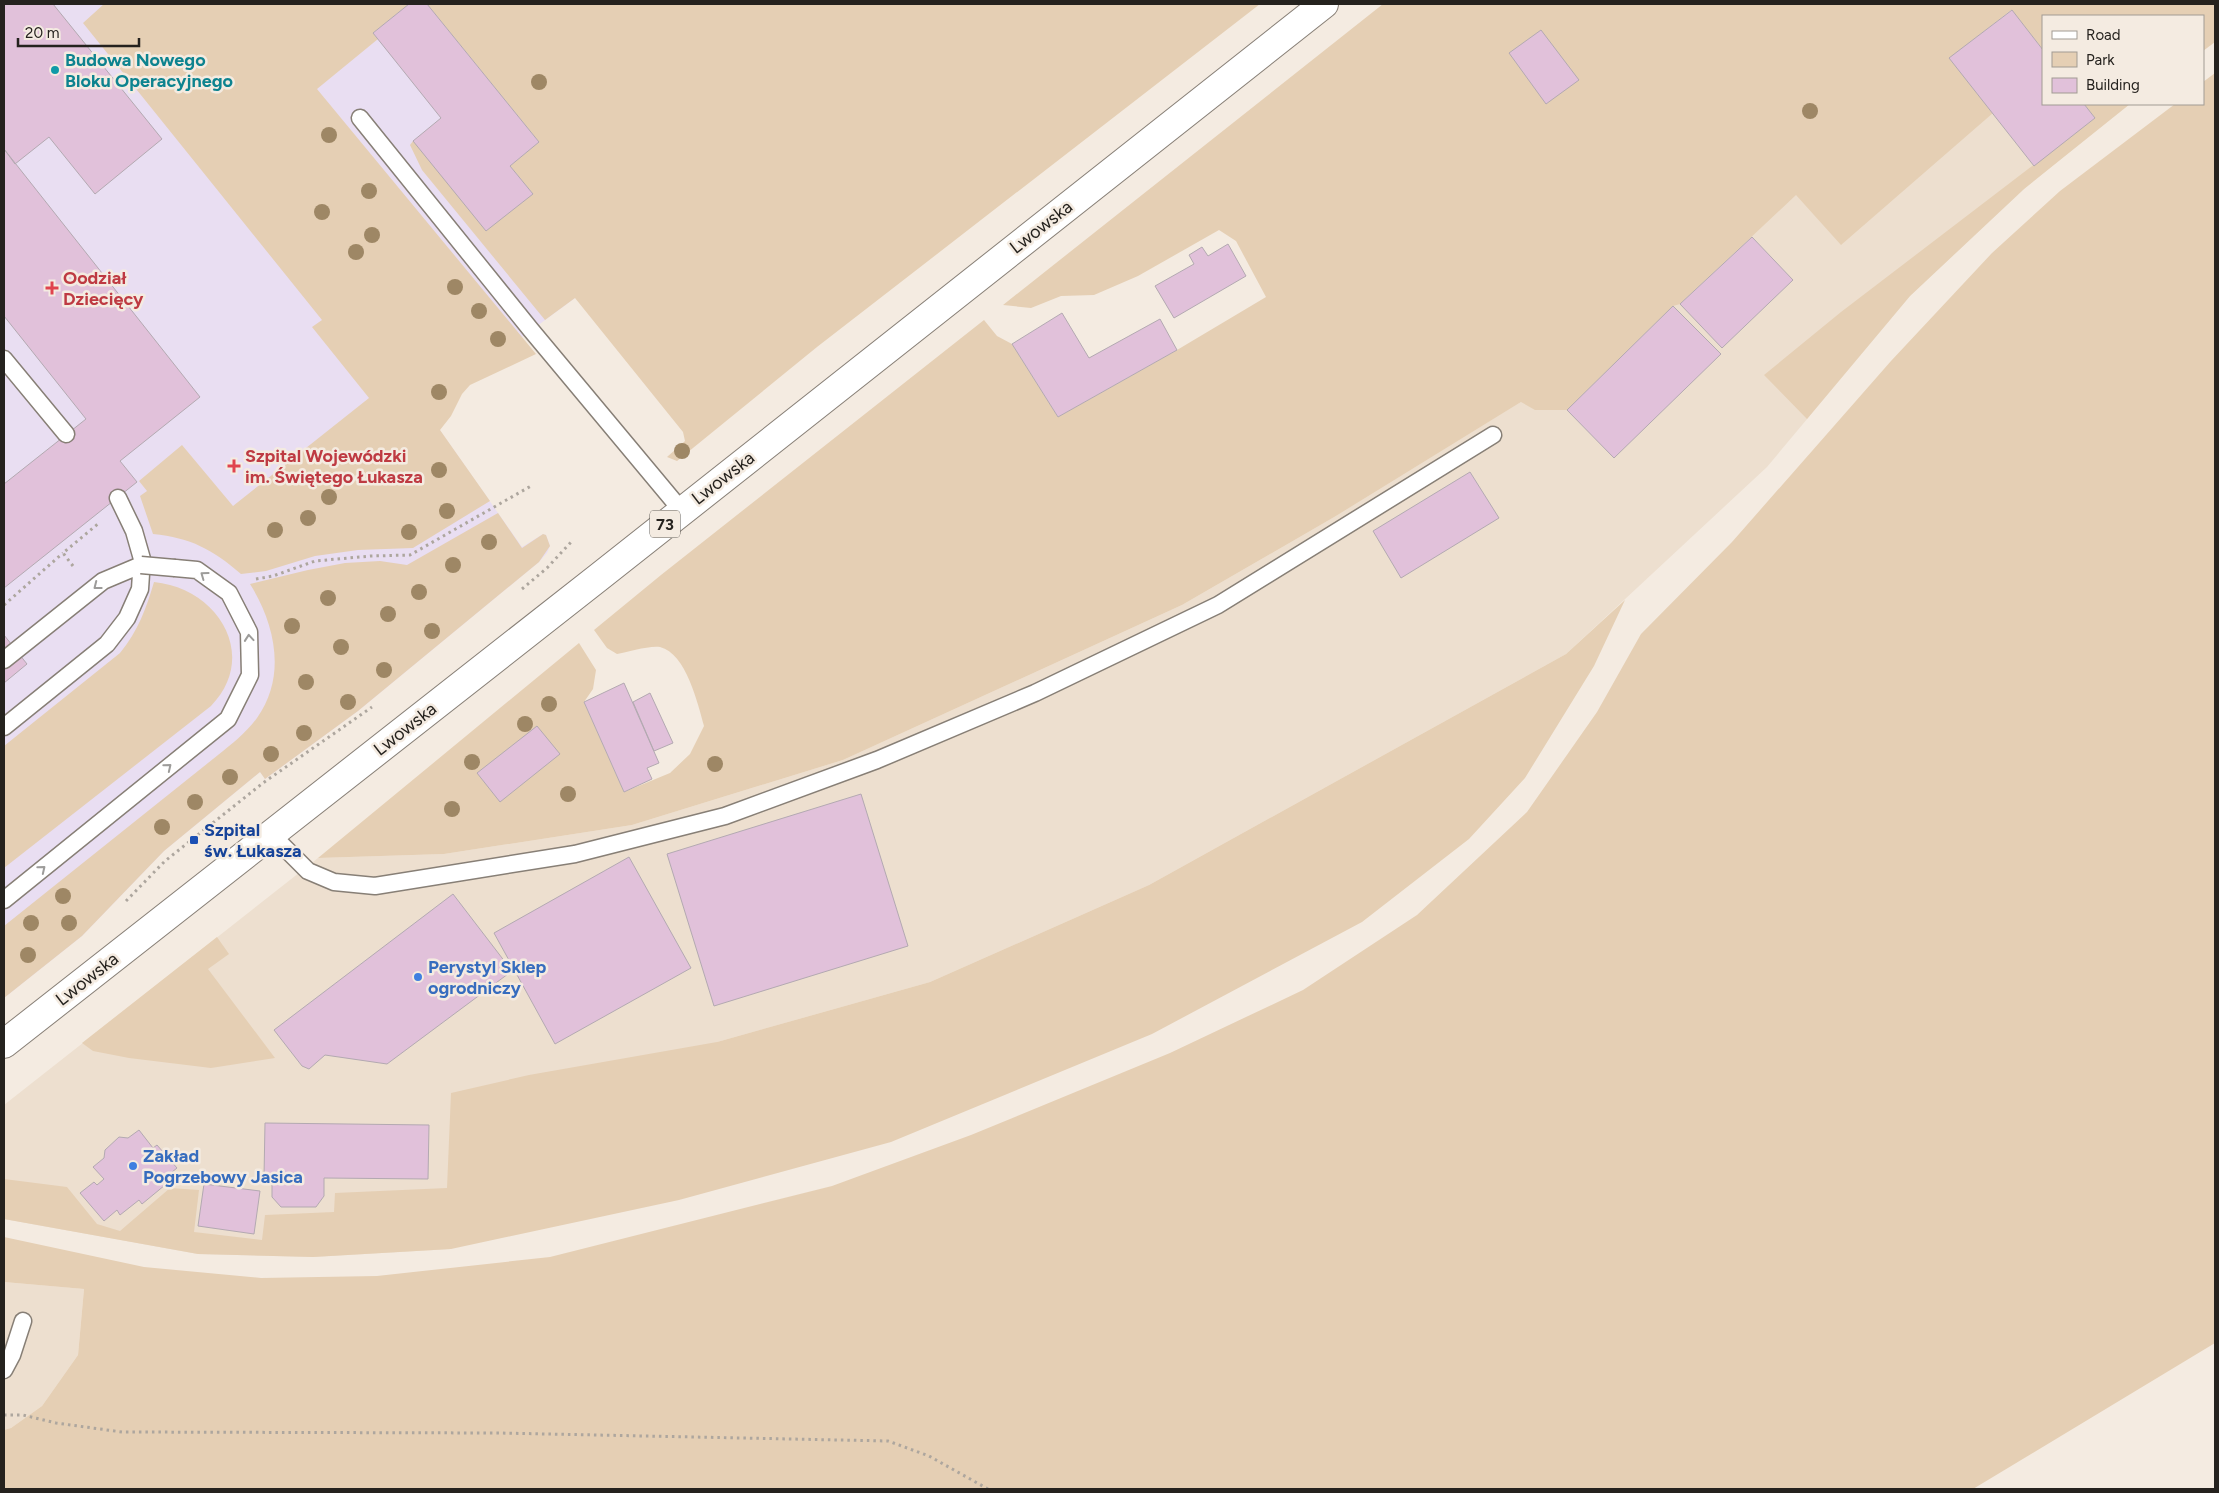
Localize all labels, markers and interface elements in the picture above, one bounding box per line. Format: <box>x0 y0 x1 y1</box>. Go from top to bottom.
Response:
scale bar <box>18 15 139 47</box>
legend <box>2042 15 2204 105</box>
text: 20 m <box>25 24 59 42</box>
text: Road <box>2086 26 2121 44</box>
place label: Budowa Nowego Bloku Operacyjnego <box>65 49 233 92</box>
text: Park <box>2086 51 2115 69</box>
marker: Budowa Nowego Bloku Operacyjnego <box>49 64 61 76</box>
text: Building <box>2086 76 2140 94</box>
street label: Lwowska <box>1005 196 1077 258</box>
place label: Oodział Dziecięcy <box>63 267 144 310</box>
marker: Oodział Dziecięcy <box>45 281 59 295</box>
place label: Szpital Wojewódzki im. Świętego Łukasza <box>245 445 423 488</box>
street label: Lwowska <box>687 447 759 509</box>
marker: Szpital Wojewódzki im. Świętego Łukasza <box>227 459 241 473</box>
road number: 73 <box>650 510 680 538</box>
one-way arrow <box>200 572 210 581</box>
one-way arrow <box>94 580 103 589</box>
one-way arrow <box>244 634 255 642</box>
street label: Lwowska <box>369 698 441 760</box>
one-way arrow <box>162 765 171 773</box>
place label: Szpital św. Łukasza <box>204 819 302 862</box>
marker: Szpital św. Łukasza <box>188 834 200 846</box>
one-way arrow <box>36 867 45 875</box>
street label: Lwowska <box>51 948 123 1010</box>
place label: Perystyl Sklep ogrodniczy <box>428 956 547 999</box>
marker: Perystyl Sklep ogrodniczy <box>412 971 424 983</box>
place label: Zakład Pogrzebowy Jasica <box>143 1145 303 1188</box>
marker: Zakład Pogrzebowy Jasica <box>127 1160 139 1172</box>

